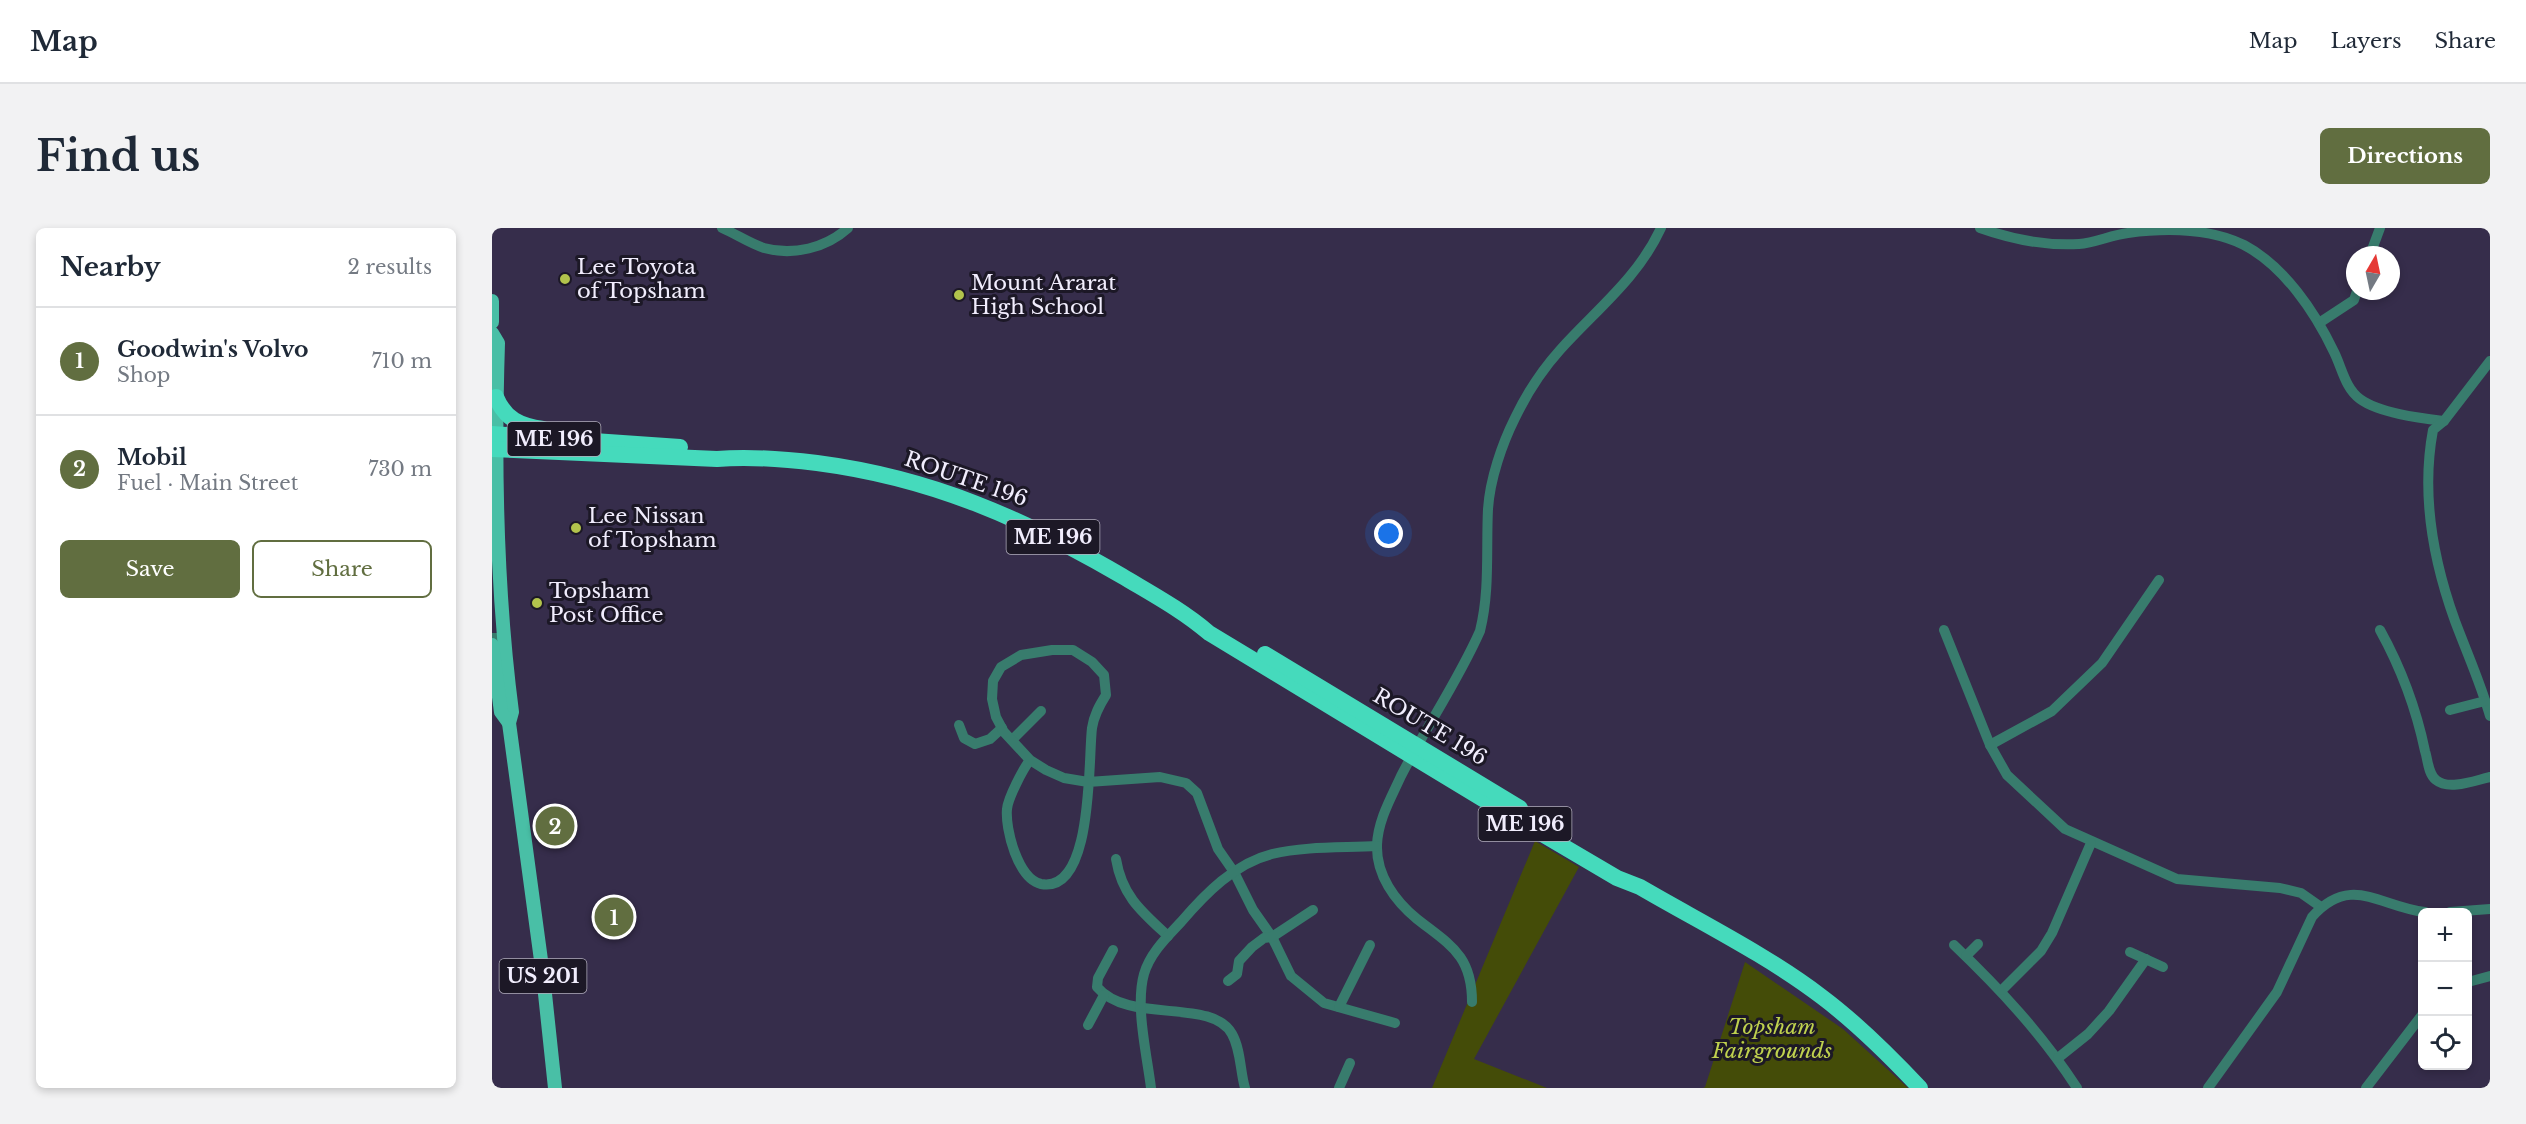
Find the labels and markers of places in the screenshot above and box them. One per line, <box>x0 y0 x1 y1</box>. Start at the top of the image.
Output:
place label: Lee Toyota of Topsham <box>577 254 706 304</box>
place label: Mount Ararat High School <box>971 270 1116 320</box>
marker: Lee Toyota of Topsham <box>558 272 572 286</box>
marker: Mount Ararat High School <box>952 288 966 302</box>
place label: Lee Nissan of Topsham <box>588 503 717 553</box>
marker: Lee Nissan of Topsham <box>569 521 583 535</box>
place label: Topsham Post Office <box>549 578 664 628</box>
marker: Topsham Post Office <box>530 596 544 610</box>
pin: 2 <box>536 804 574 848</box>
pin: 1 <box>594 894 634 940</box>

